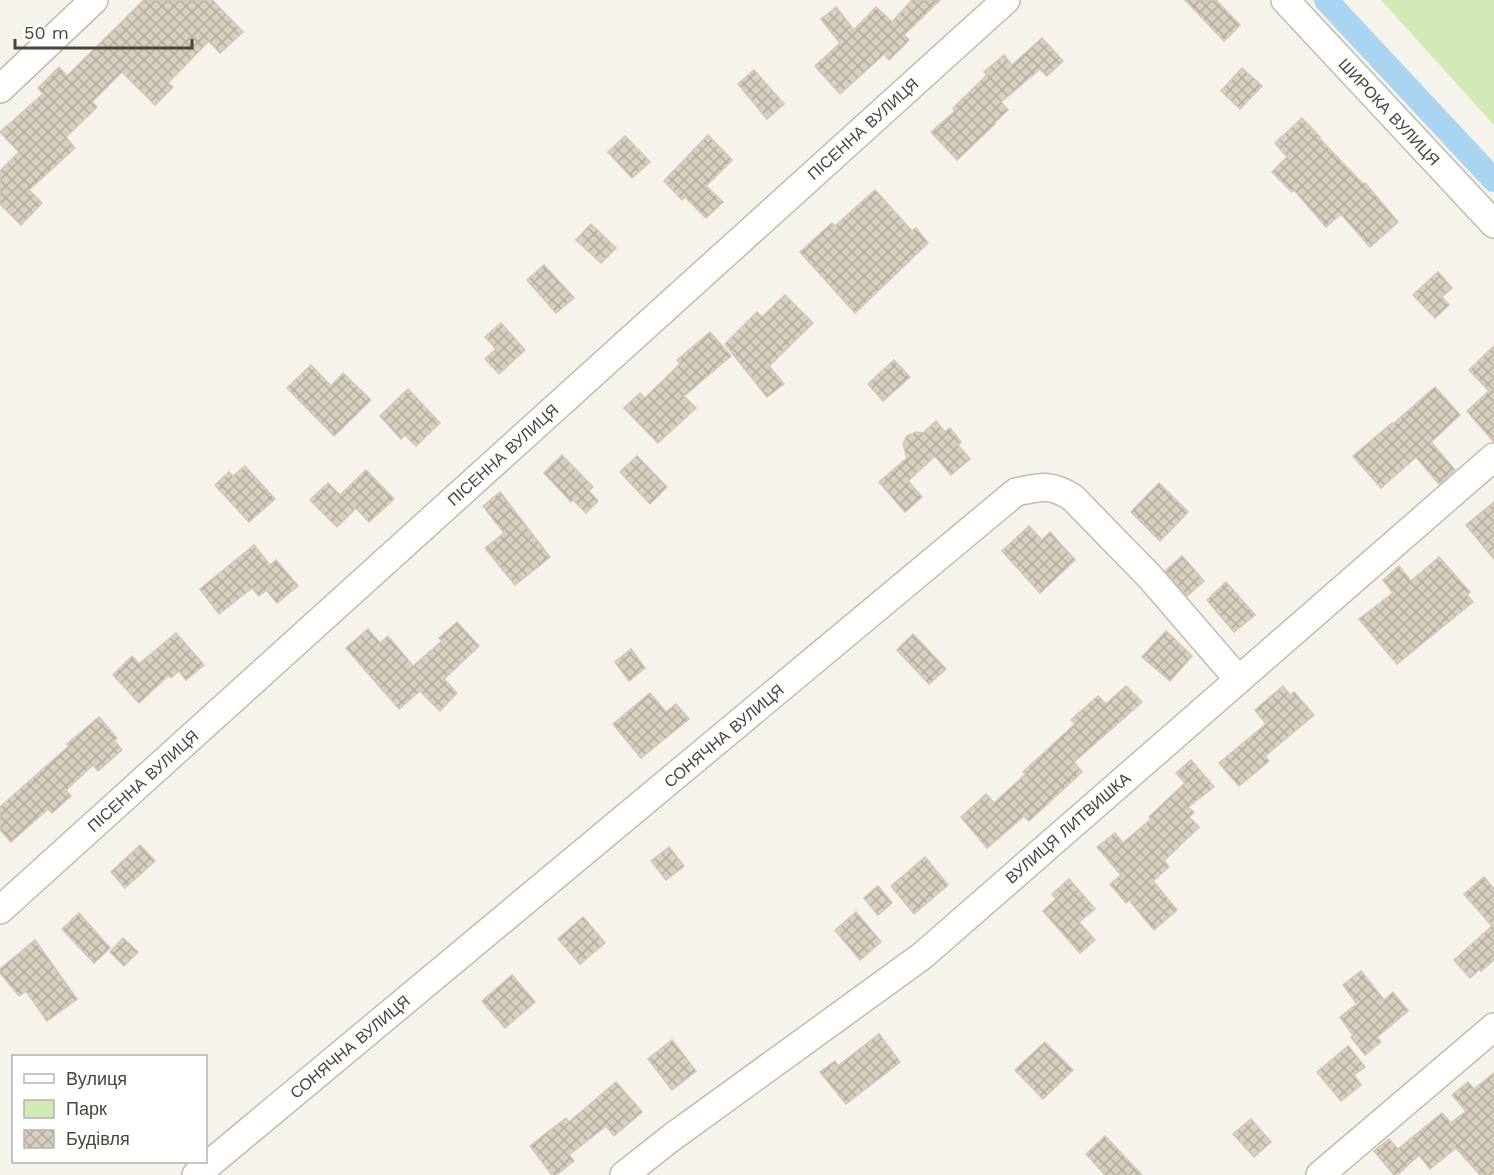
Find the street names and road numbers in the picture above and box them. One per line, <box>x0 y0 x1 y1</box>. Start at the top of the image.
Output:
street label: ШИРОКА ВУЛИЦЯ <box>1334 54 1444 170</box>
street label: ПІСЕННА ВУЛИЦЯ <box>804 74 922 184</box>
street label: ПІСЕННА ВУЛИЦЯ <box>444 400 562 510</box>
street label: СОНЯЧНА ВУЛИЦЯ <box>660 680 788 792</box>
street label: ПІСЕННА ВУЛИЦЯ <box>84 726 202 836</box>
street label: ВУЛИЦЯ ЛИТВИШКА <box>1002 768 1135 887</box>
street label: СОНЯЧНА ВУЛИЦЯ <box>286 991 414 1103</box>

